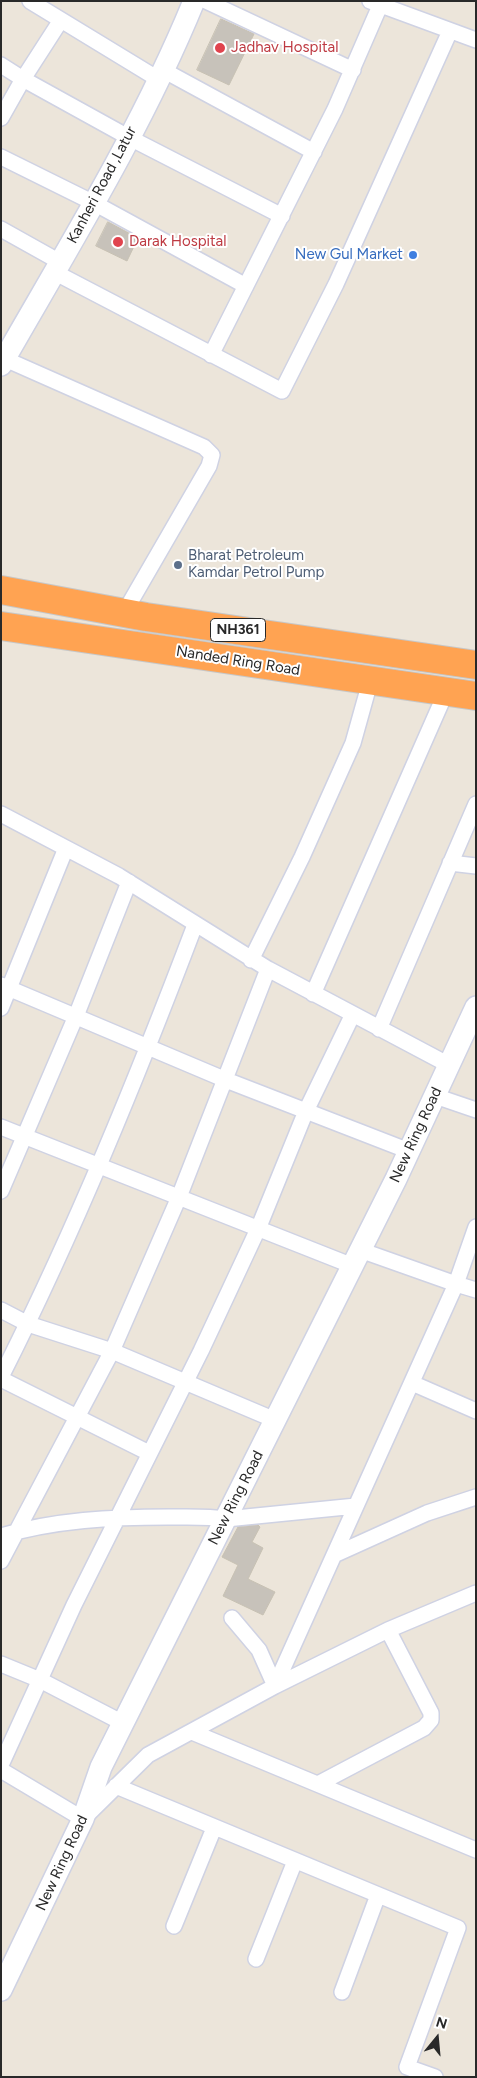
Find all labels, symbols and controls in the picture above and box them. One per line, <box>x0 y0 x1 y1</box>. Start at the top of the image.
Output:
place label: Jadhav Hospital <box>231 39 338 57</box>
marker: Jadhav Hospital <box>213 41 227 55</box>
street label: Kanheri Road ,Latur <box>64 123 140 247</box>
place label: Darak Hospital <box>129 233 227 251</box>
marker: Darak Hospital <box>111 235 125 249</box>
place label: New Gul Market <box>295 246 403 264</box>
marker: New Gul Market <box>407 249 419 261</box>
place label: Bharat Petroleum Kamdar Petrol Pump <box>188 547 324 582</box>
marker: Bharat Petroleum Kamdar Petrol Pump <box>172 559 184 571</box>
road number: NH361 <box>210 618 266 642</box>
street label: Nanded Ring Road <box>175 642 301 680</box>
street label: New Ring Road <box>386 1084 446 1186</box>
street label: New Ring Road <box>205 1448 267 1548</box>
street label: New Ring Road <box>32 1812 92 1914</box>
north arrow <box>412 2013 462 2063</box>
text: N <box>434 2013 449 2033</box>

